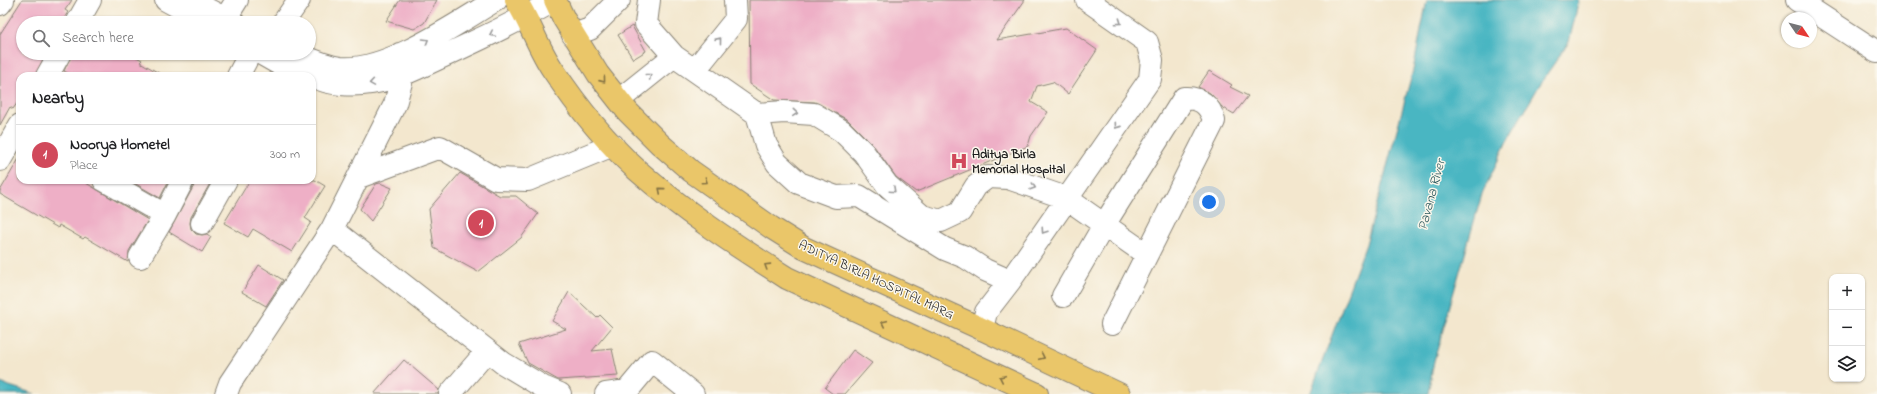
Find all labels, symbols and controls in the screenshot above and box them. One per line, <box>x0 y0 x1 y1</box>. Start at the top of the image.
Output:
north arrow <box>1781 12 1817 48</box>
search box <box>16 16 316 60</box>
one-way arrow <box>1115 17 1122 25</box>
icon: search <box>30 27 52 49</box>
text: Search here <box>62 27 134 49</box>
one-way arrow <box>488 29 496 37</box>
one-way arrow <box>714 37 721 44</box>
one-way arrow <box>422 39 429 46</box>
one-way arrow <box>645 74 652 81</box>
one-way arrow <box>598 76 605 83</box>
one-way arrow <box>369 78 375 87</box>
text: Nearby <box>32 86 84 111</box>
one-way arrow <box>792 108 798 117</box>
one-way arrow <box>1114 122 1122 129</box>
text: Noorya Hometel <box>70 134 170 156</box>
text: 1 <box>43 145 47 164</box>
text: 300 m <box>270 145 300 164</box>
place label: Aditya Birla Memorial Hospital <box>972 145 1065 179</box>
hospital icon: Aditya Birla Memorial Hospital <box>949 151 969 171</box>
text: Place <box>70 156 98 175</box>
water label: Pavana River <box>1412 156 1452 233</box>
one-way arrow <box>701 176 708 183</box>
one-way arrow <box>1030 182 1037 190</box>
one-way arrow <box>888 186 896 193</box>
one-way arrow <box>659 188 666 195</box>
your location <box>1199 192 1219 212</box>
pin: 1 <box>468 208 494 238</box>
one-way arrow <box>1042 226 1049 233</box>
street label: ADITYA BIRLA HOSPITAL MARG <box>795 236 957 324</box>
one-way arrow <box>764 263 771 270</box>
map controls <box>1829 274 1865 382</box>
button: + <box>1829 274 1865 310</box>
button: − <box>1829 310 1865 346</box>
one-way arrow <box>880 320 888 328</box>
button: layers <box>1829 346 1865 382</box>
one-way arrow <box>1038 352 1046 360</box>
one-way arrow <box>998 375 1006 383</box>

